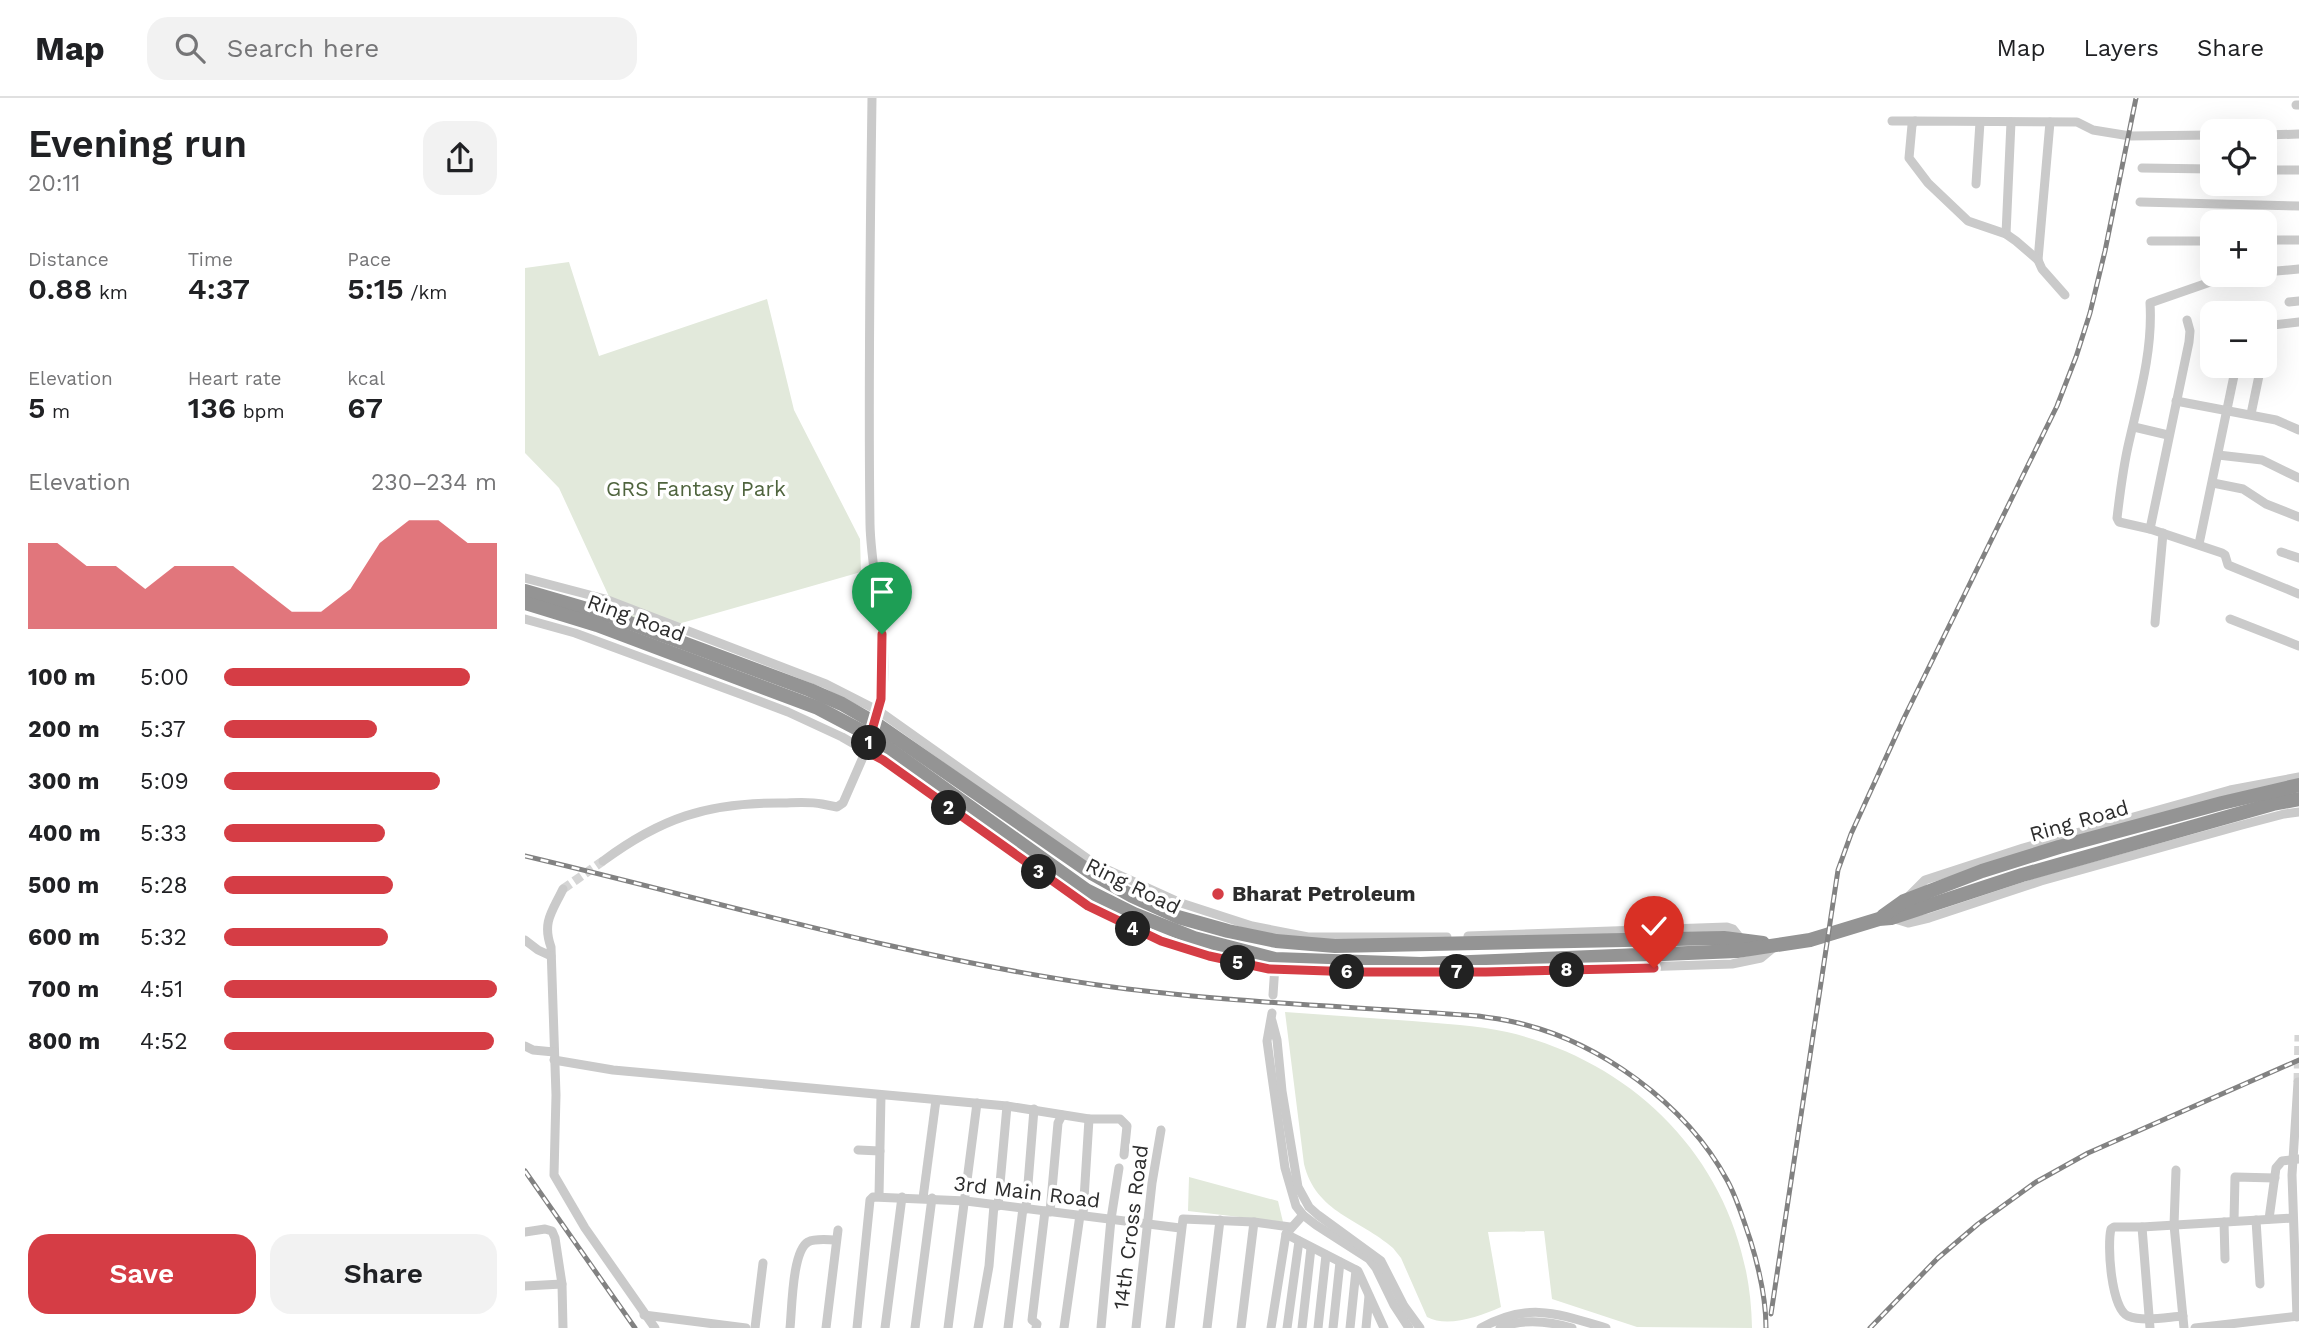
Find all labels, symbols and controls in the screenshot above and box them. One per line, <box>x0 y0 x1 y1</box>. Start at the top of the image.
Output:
search box <box>147 17 637 80</box>
text: Map <box>35 29 105 68</box>
icon: search <box>171 29 209 67</box>
text: Search here <box>227 33 379 63</box>
text: Map <box>1997 34 2045 62</box>
text: Layers <box>2083 34 2159 62</box>
text: Share <box>2197 34 2264 62</box>
map controls <box>2200 119 2277 378</box>
button: locate <box>2200 119 2277 196</box>
button: share <box>423 121 497 195</box>
text: Evening run <box>28 122 247 166</box>
text: 20:11 <box>28 170 80 197</box>
button: + <box>2200 210 2277 287</box>
text: Distance <box>28 248 109 271</box>
text: Time <box>188 248 233 271</box>
text: Pace <box>347 248 391 271</box>
text: 0.88 <box>28 271 92 306</box>
text: 4:37 <box>188 271 250 306</box>
text: 5:15 <box>347 271 404 306</box>
text: km <box>92 281 128 304</box>
text: /km <box>404 281 447 304</box>
button: − <box>2200 301 2277 378</box>
text: Elevation <box>28 367 113 390</box>
text: Heart rate <box>188 367 282 390</box>
text: kcal <box>347 367 385 390</box>
text: 5 <box>28 390 45 425</box>
text: 136 <box>188 390 236 425</box>
text: 67 <box>347 390 383 425</box>
text: m <box>45 400 70 423</box>
text: bpm <box>236 400 285 423</box>
text: Elevation <box>28 469 131 496</box>
text: 230–234 m <box>371 469 497 496</box>
park label: GRS Fantasy Park <box>606 476 786 501</box>
pin <box>852 562 912 634</box>
icon: arrive <box>863 573 901 611</box>
street label: Ring Road <box>584 588 688 647</box>
text: 100 m <box>28 664 96 691</box>
text: 5:00 <box>140 664 189 691</box>
text: 200 m <box>28 716 100 743</box>
text: 5:37 <box>140 716 186 743</box>
pin: 1 <box>851 726 887 760</box>
text: 1 <box>864 731 873 754</box>
text: 300 m <box>28 768 99 795</box>
text: 5:09 <box>140 768 189 795</box>
pin: 2 <box>931 790 967 826</box>
street label: Ring Road <box>2026 794 2131 847</box>
text: 2 <box>943 796 954 819</box>
text: 400 m <box>28 820 101 847</box>
text: 5:33 <box>140 820 187 847</box>
street label: Ring Road <box>1082 852 1185 919</box>
pin: 3 <box>1021 854 1057 890</box>
text: 3 <box>1033 860 1044 883</box>
text: 500 m <box>28 872 99 899</box>
text: 5:28 <box>140 872 188 899</box>
place label: Bharat Petroleum <box>1232 881 1416 906</box>
marker: Bharat Petroleum <box>1210 886 1226 902</box>
pin <box>1624 896 1684 968</box>
icon: check <box>1635 907 1673 945</box>
pin: 4 <box>1115 912 1151 946</box>
text: 4 <box>1126 917 1139 940</box>
text: 600 m <box>28 924 100 951</box>
text: 5:32 <box>140 924 187 951</box>
pin: 5 <box>1221 946 1255 980</box>
text: 5 <box>1232 951 1243 974</box>
pin: 8 <box>1549 952 1585 988</box>
pin: 6 <box>1329 954 1365 990</box>
pin: 7 <box>1439 954 1475 990</box>
text: 8 <box>1561 958 1572 981</box>
text: 6 <box>1341 960 1352 983</box>
text: 7 <box>1451 960 1462 983</box>
text: 700 m <box>28 976 99 1003</box>
text: 4:51 <box>140 976 183 1003</box>
text: 800 m <box>28 1028 100 1055</box>
text: 4:52 <box>140 1028 188 1055</box>
street label: 14th Cross Road <box>1108 1143 1153 1311</box>
street label: 3rd Main Road <box>952 1170 1102 1213</box>
button: Save <box>28 1234 256 1314</box>
button: Share <box>270 1234 497 1314</box>

